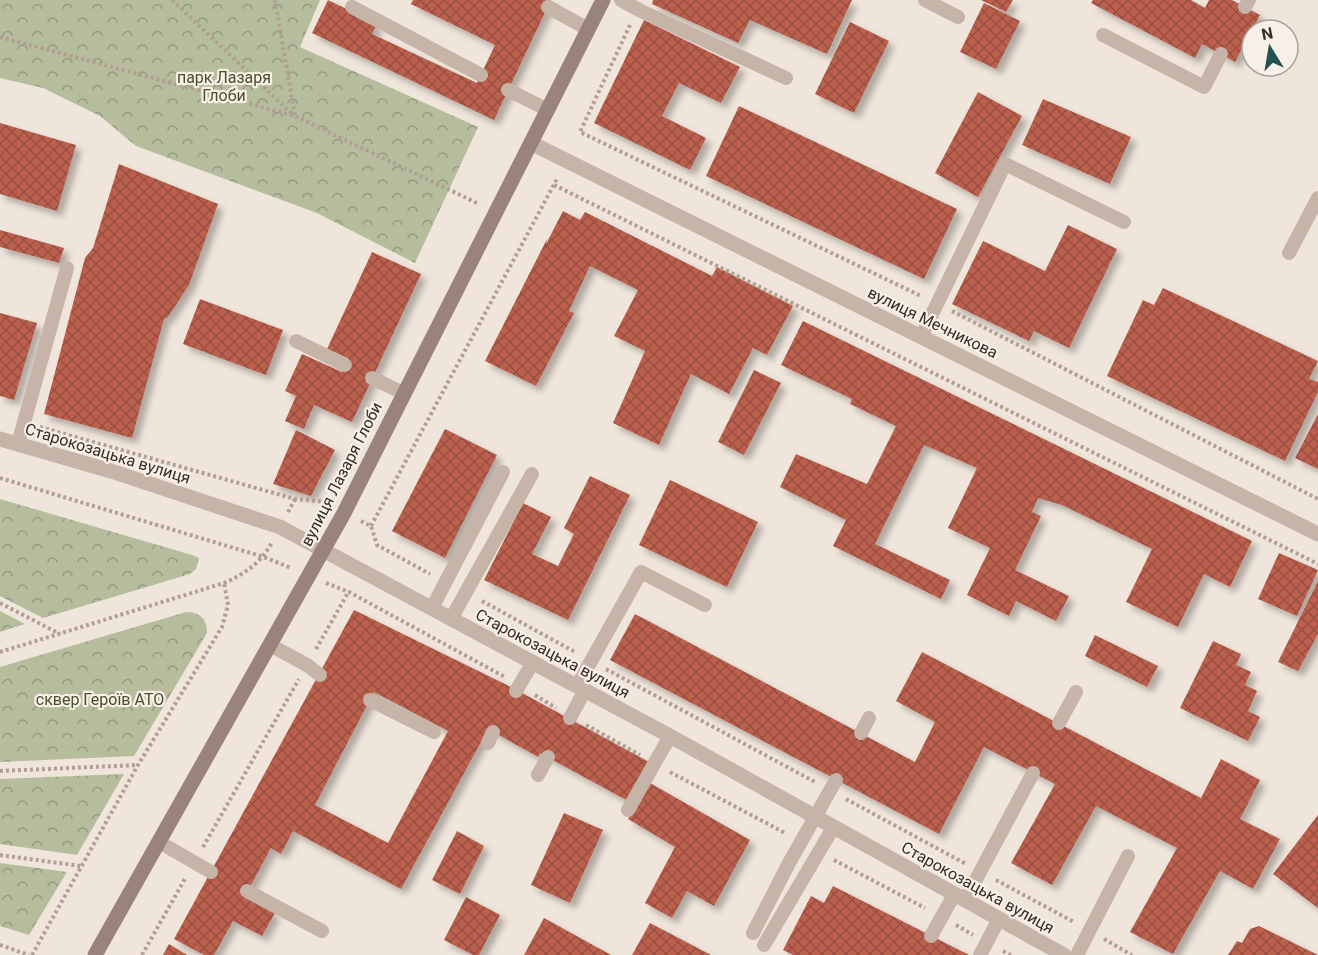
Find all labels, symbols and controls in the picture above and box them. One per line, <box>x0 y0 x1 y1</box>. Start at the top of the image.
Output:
north arrow <box>1240 18 1300 78</box>
text: N <box>1260 23 1275 44</box>
park label: парк Лазаря Глоби <box>177 68 271 105</box>
street label: вулиця Мечникова <box>865 283 1001 362</box>
street label: вулиця Лазаря Глоби <box>297 399 386 549</box>
street label: Старокозацька вулиця <box>23 419 193 488</box>
street label: Старокозацька вулиця <box>472 605 633 702</box>
park label: сквер Героїв АТО <box>36 690 164 709</box>
street label: Старокозацька вулиця <box>898 837 1058 937</box>

